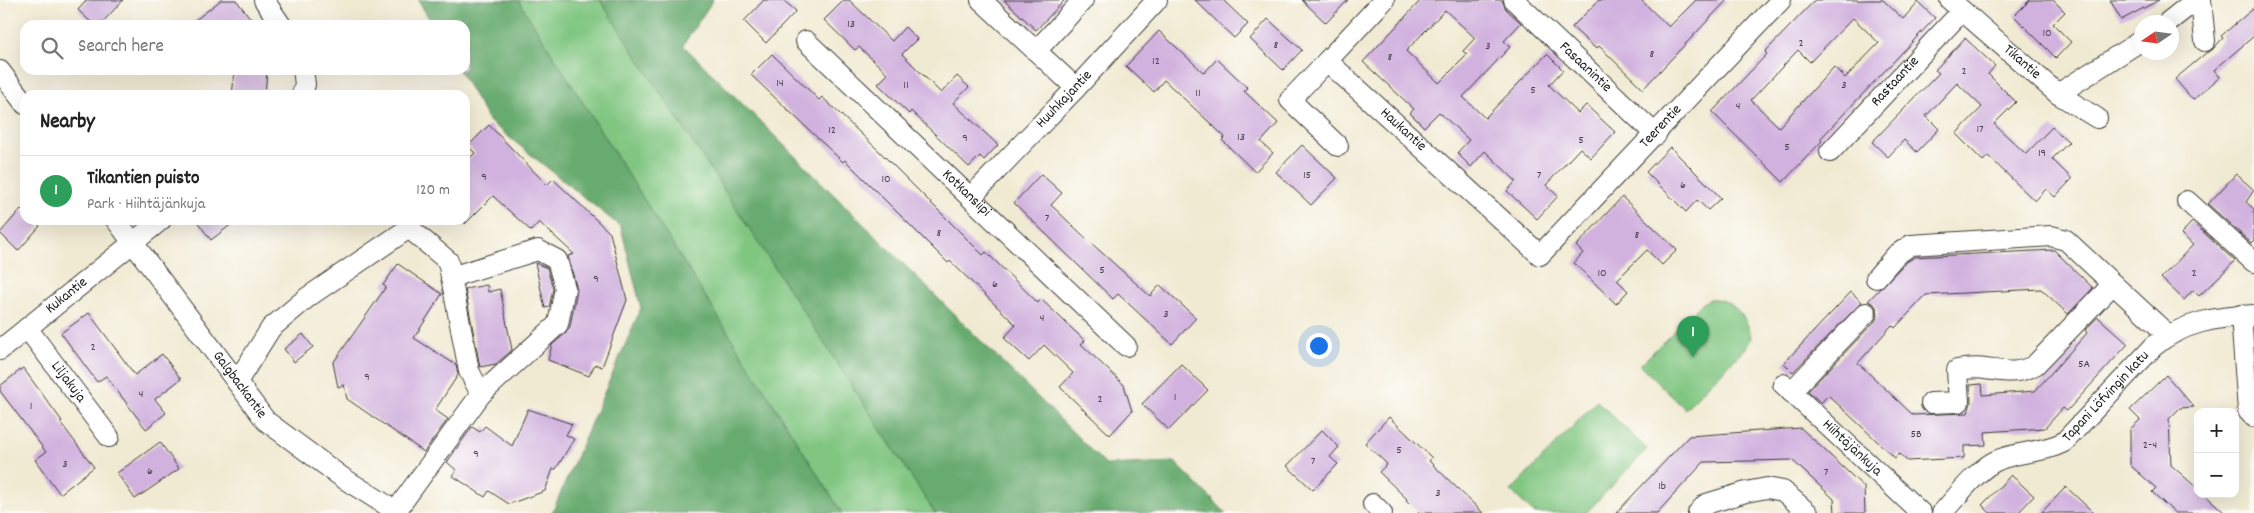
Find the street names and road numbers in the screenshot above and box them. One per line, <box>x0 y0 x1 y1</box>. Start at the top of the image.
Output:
street label: Fasaanintie <box>1554 37 1617 98</box>
street label: Tikantie <box>1998 40 2046 85</box>
street label: Rastaantie <box>1866 51 1925 112</box>
street label: Huuhkajantie <box>1031 65 1098 134</box>
street label: Teerentie <box>1635 100 1688 154</box>
street label: Haukantie <box>1375 103 1431 157</box>
street label: Kotkansiipi <box>936 165 996 223</box>
street label: Kukantie <box>41 272 93 320</box>
street label: Tapani Löfvingin katu <box>2057 346 2155 448</box>
street label: Galgbackantie <box>207 347 272 424</box>
street label: Liljakuja <box>45 357 91 409</box>
street label: Hiihtäjänkuja <box>1817 415 1887 483</box>

